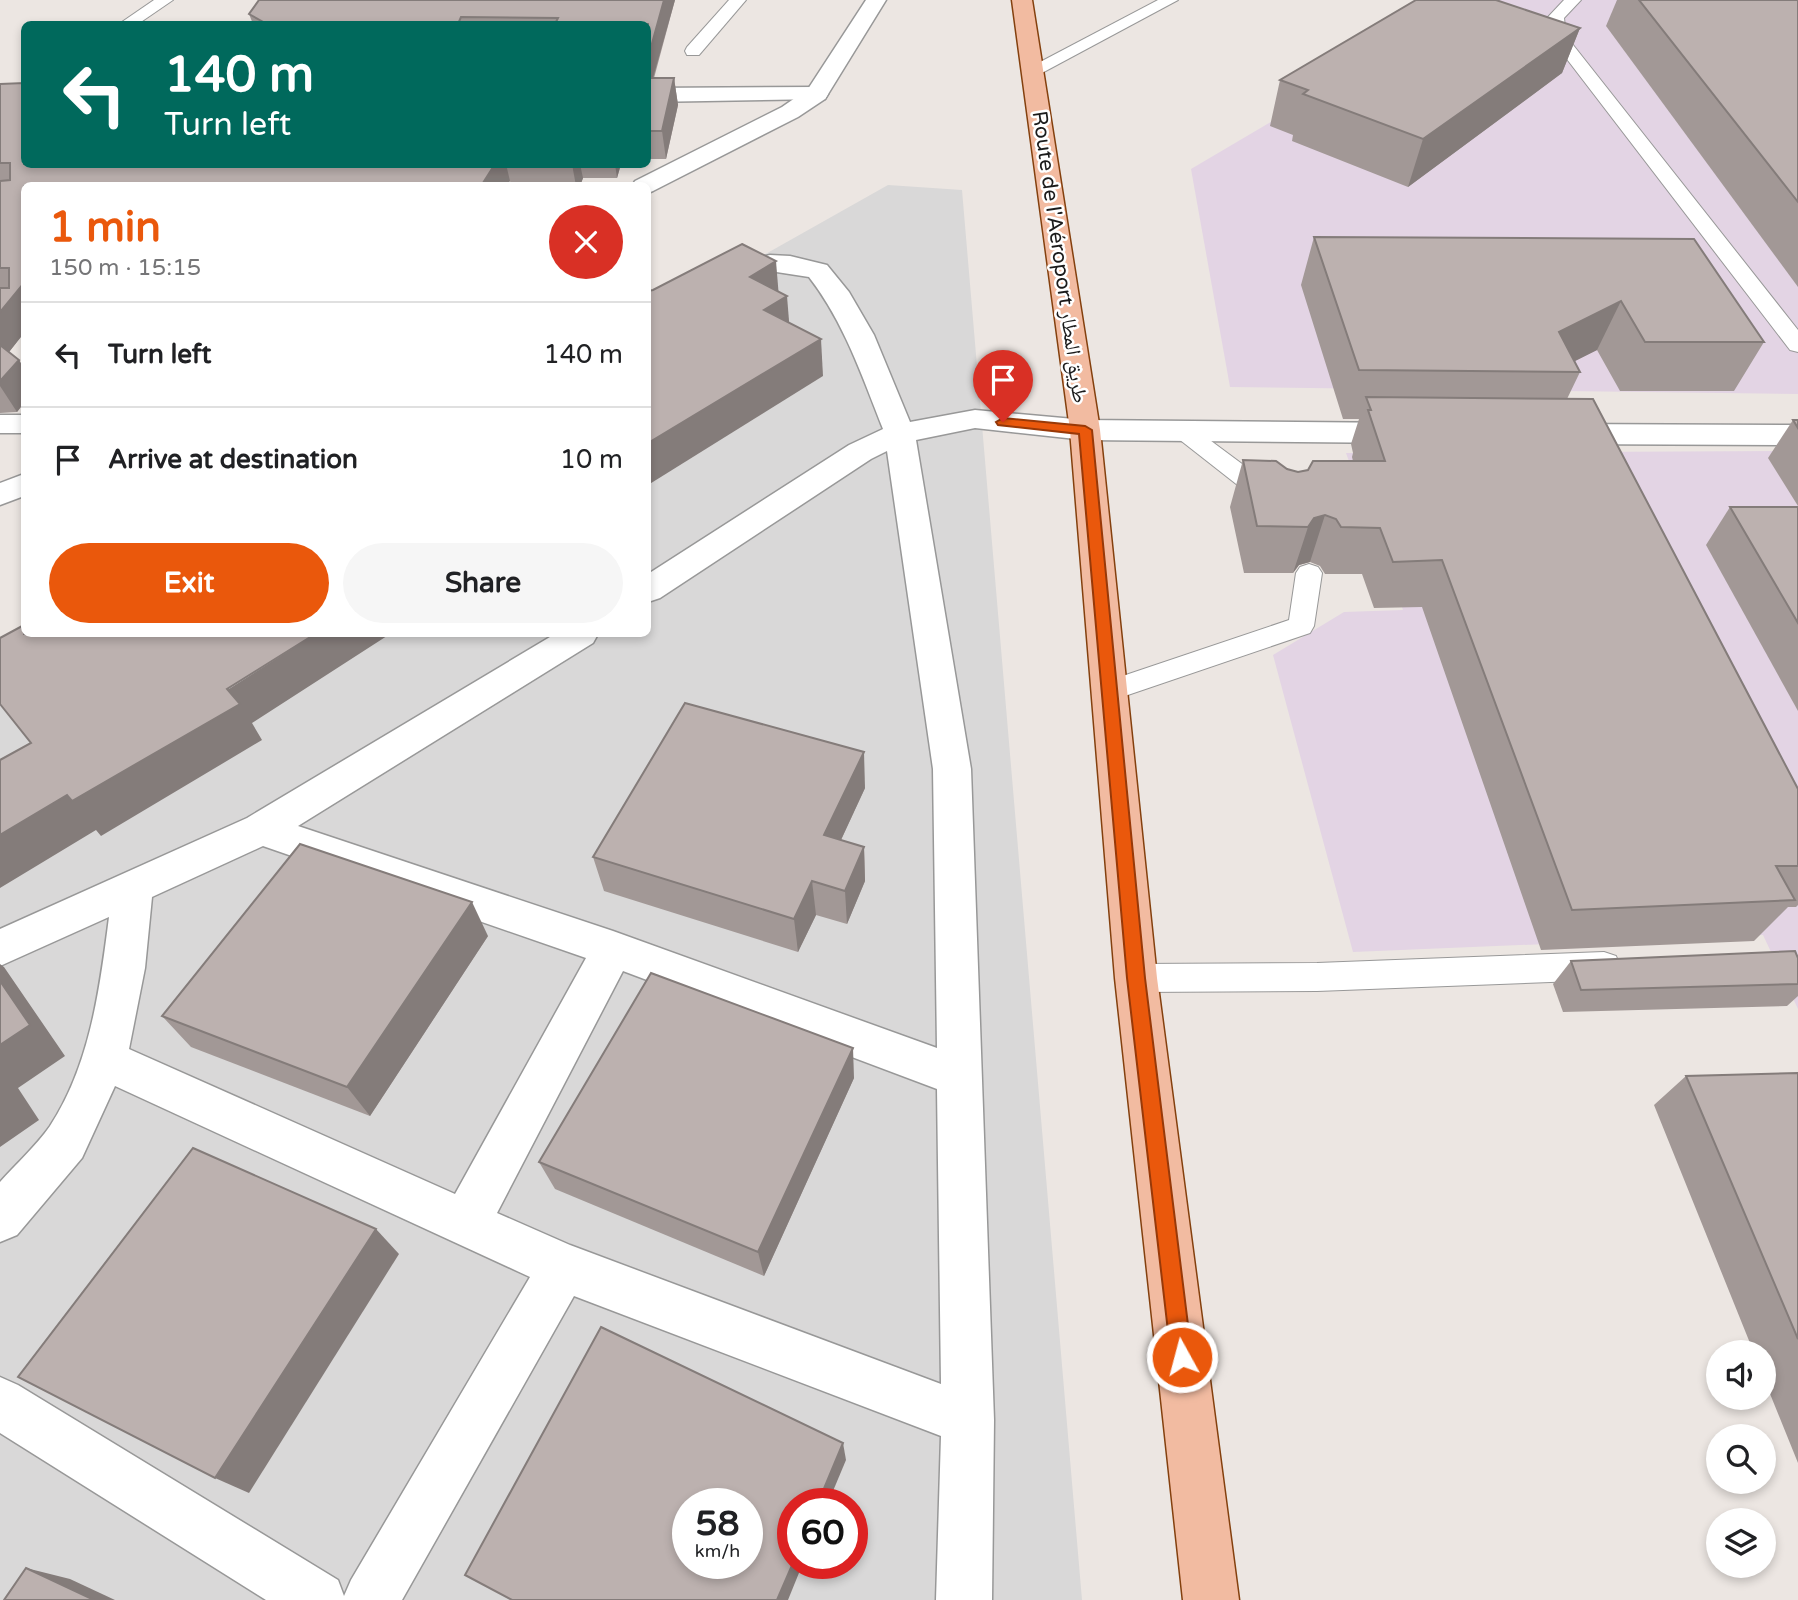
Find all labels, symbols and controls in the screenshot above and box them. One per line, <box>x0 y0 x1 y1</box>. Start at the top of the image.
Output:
text: 140 m <box>164 46 314 105</box>
icon: left <box>49 49 140 140</box>
text: Turn left <box>164 106 291 144</box>
street label: Route de l'Aéroport طريق المطار <box>1027 109 1092 405</box>
text: 1 min <box>49 202 161 253</box>
button: close <box>549 205 623 279</box>
text: 150 m · 15:15 <box>49 254 201 282</box>
icon: left <box>49 336 87 374</box>
text: Turn left <box>108 339 211 370</box>
text: 140 m <box>543 339 623 370</box>
pin <box>973 350 1033 422</box>
icon: arrive <box>984 361 1022 399</box>
icon: arrive <box>49 441 87 479</box>
text: Arrive at destination <box>108 444 358 475</box>
text: 10 m <box>560 444 623 475</box>
button: Exit <box>49 543 329 623</box>
button: Share <box>343 543 623 623</box>
position arrow <box>1145 1320 1219 1394</box>
map controls <box>1706 1340 1776 1578</box>
button: sound <box>1706 1340 1776 1410</box>
button: search <box>1706 1424 1776 1494</box>
speed limit sign: 60 <box>777 1488 868 1579</box>
text: 58 <box>696 1503 739 1545</box>
button: layers <box>1706 1508 1776 1578</box>
text: km/h <box>695 1540 740 1562</box>

